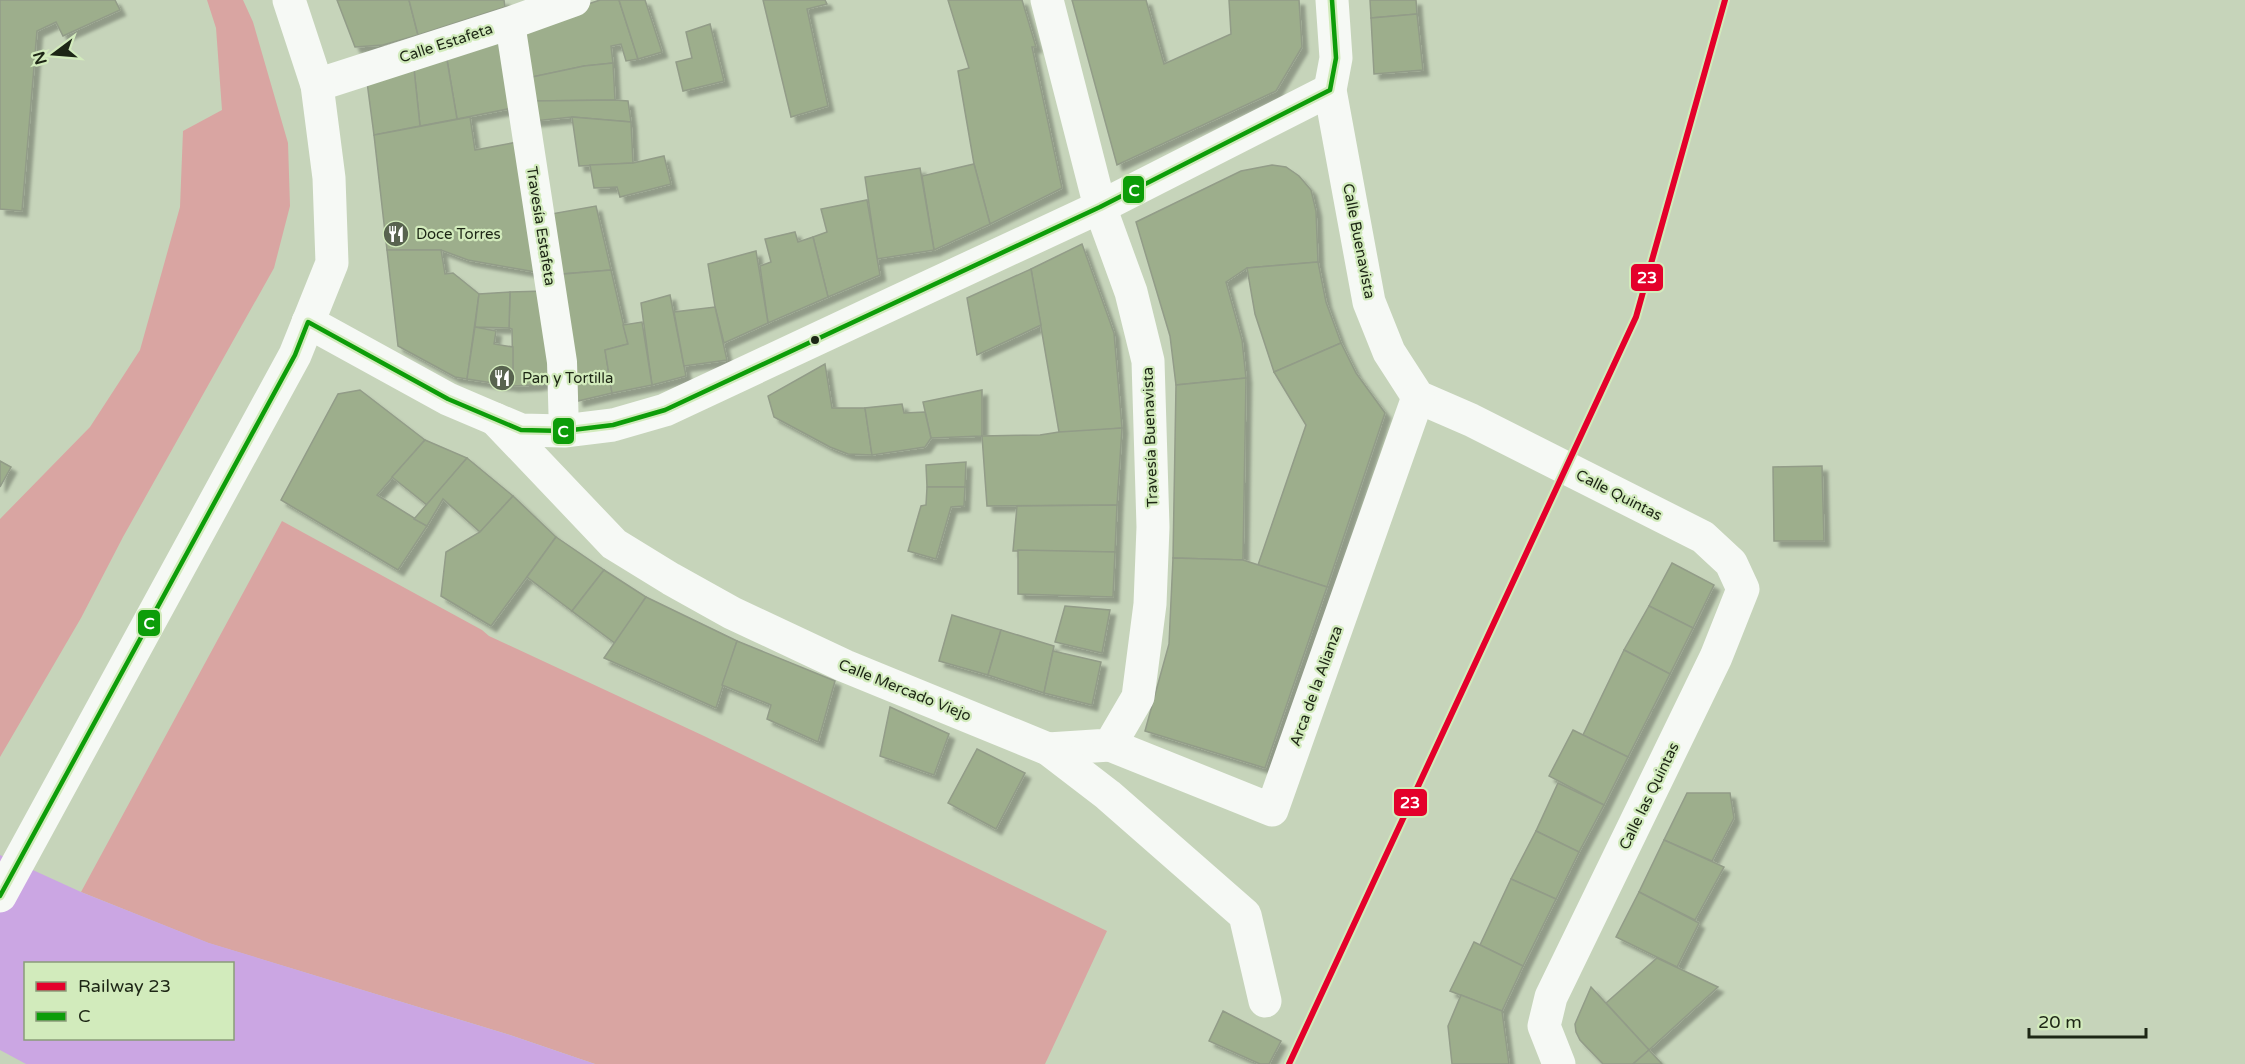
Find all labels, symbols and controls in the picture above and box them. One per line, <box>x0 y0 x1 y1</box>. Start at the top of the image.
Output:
street label: Calle Estafeta <box>397 19 495 67</box>
north arrow <box>24 24 84 84</box>
text: N <box>29 49 52 67</box>
street label: Travesía Estafeta <box>523 165 559 287</box>
line badge: C <box>1122 175 1145 204</box>
text: C <box>1128 181 1140 201</box>
street label: Calle Buenavista <box>1339 182 1379 300</box>
restaurant icon: Doce Torres <box>381 219 411 249</box>
place label: Doce Torres <box>416 225 501 243</box>
line badge: 23 <box>1630 263 1664 292</box>
text: 23 <box>1637 268 1657 288</box>
unlabelled marker <box>809 334 821 346</box>
restaurant icon: Pan y Tortilla <box>487 363 517 393</box>
street label: Travesía Buenavista <box>1139 367 1161 507</box>
place label: Pan y Tortilla <box>522 369 614 387</box>
line badge: C <box>552 417 575 445</box>
text: C <box>557 422 569 442</box>
street label: Calle Quintas <box>1573 466 1665 524</box>
line badge: C <box>137 609 161 637</box>
text: C <box>143 614 155 634</box>
street label: Arca de la Alianza <box>1286 623 1346 749</box>
street label: Calle Mercado Viejo <box>836 655 974 725</box>
street label: Calle las Quintas <box>1615 739 1683 853</box>
line badge: 23 <box>1393 788 1428 817</box>
text: 23 <box>1400 793 1420 813</box>
legend <box>24 962 234 1040</box>
text: Railway 23 <box>78 975 171 997</box>
scale bar <box>2029 1001 2146 1039</box>
text: C <box>78 1005 91 1027</box>
text: 20 m <box>2038 1011 2082 1033</box>

